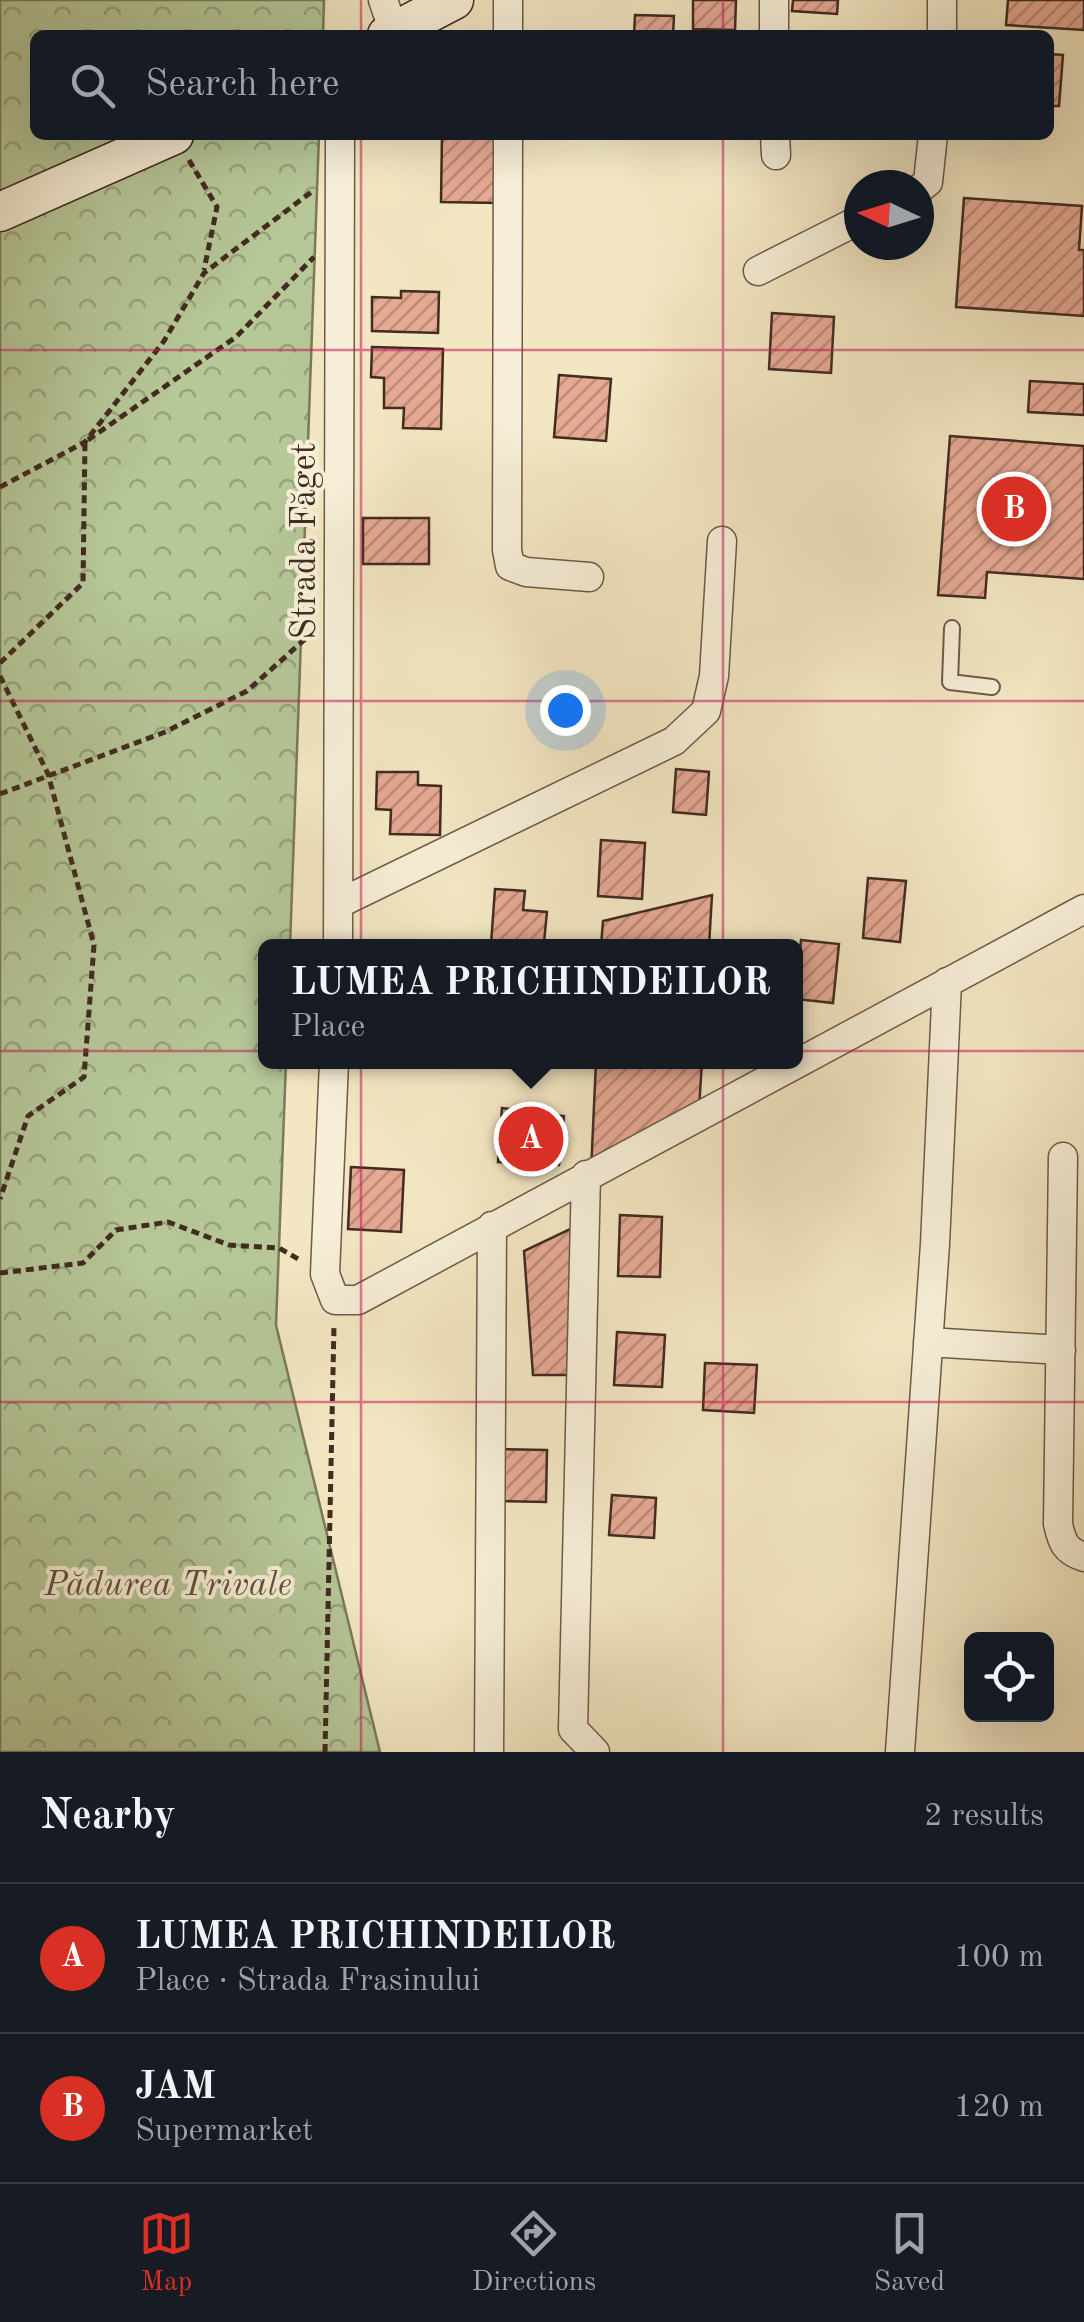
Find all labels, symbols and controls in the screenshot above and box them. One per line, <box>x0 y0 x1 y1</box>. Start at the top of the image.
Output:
search box <box>30 30 1054 140</box>
icon: search <box>65 58 120 113</box>
text: Search here <box>145 66 340 104</box>
north arrow <box>844 170 934 260</box>
street label: Strada Făget <box>288 442 323 640</box>
pin: B <box>982 472 1046 546</box>
your location <box>540 685 591 736</box>
popup <box>258 939 803 1069</box>
text: LUMEA PRICHINDEILOR <box>290 965 771 1003</box>
text: Place <box>290 1012 365 1044</box>
pin: A <box>498 1102 564 1176</box>
park label: Pădurea Trivale <box>43 1568 292 1603</box>
map controls <box>964 1632 1054 1722</box>
button: locate <box>964 1632 1054 1722</box>
text: Nearby <box>40 1796 176 1838</box>
text: 2 results <box>924 1801 1044 1833</box>
text: LUMEA PRICHINDEILOR <box>135 1919 615 1957</box>
text: A <box>60 1942 85 1974</box>
text: 100 m <box>954 1942 1044 1974</box>
text: Place · Strada Frasinului <box>135 1966 480 1998</box>
text: JAM <box>135 2069 216 2107</box>
text: B <box>61 2092 84 2124</box>
text: 120 m <box>954 2092 1044 2124</box>
text: Supermarket <box>135 2116 313 2148</box>
tab: Map <box>139 2206 194 2301</box>
tab: Directions <box>472 2206 596 2301</box>
tab: Saved <box>874 2206 945 2301</box>

